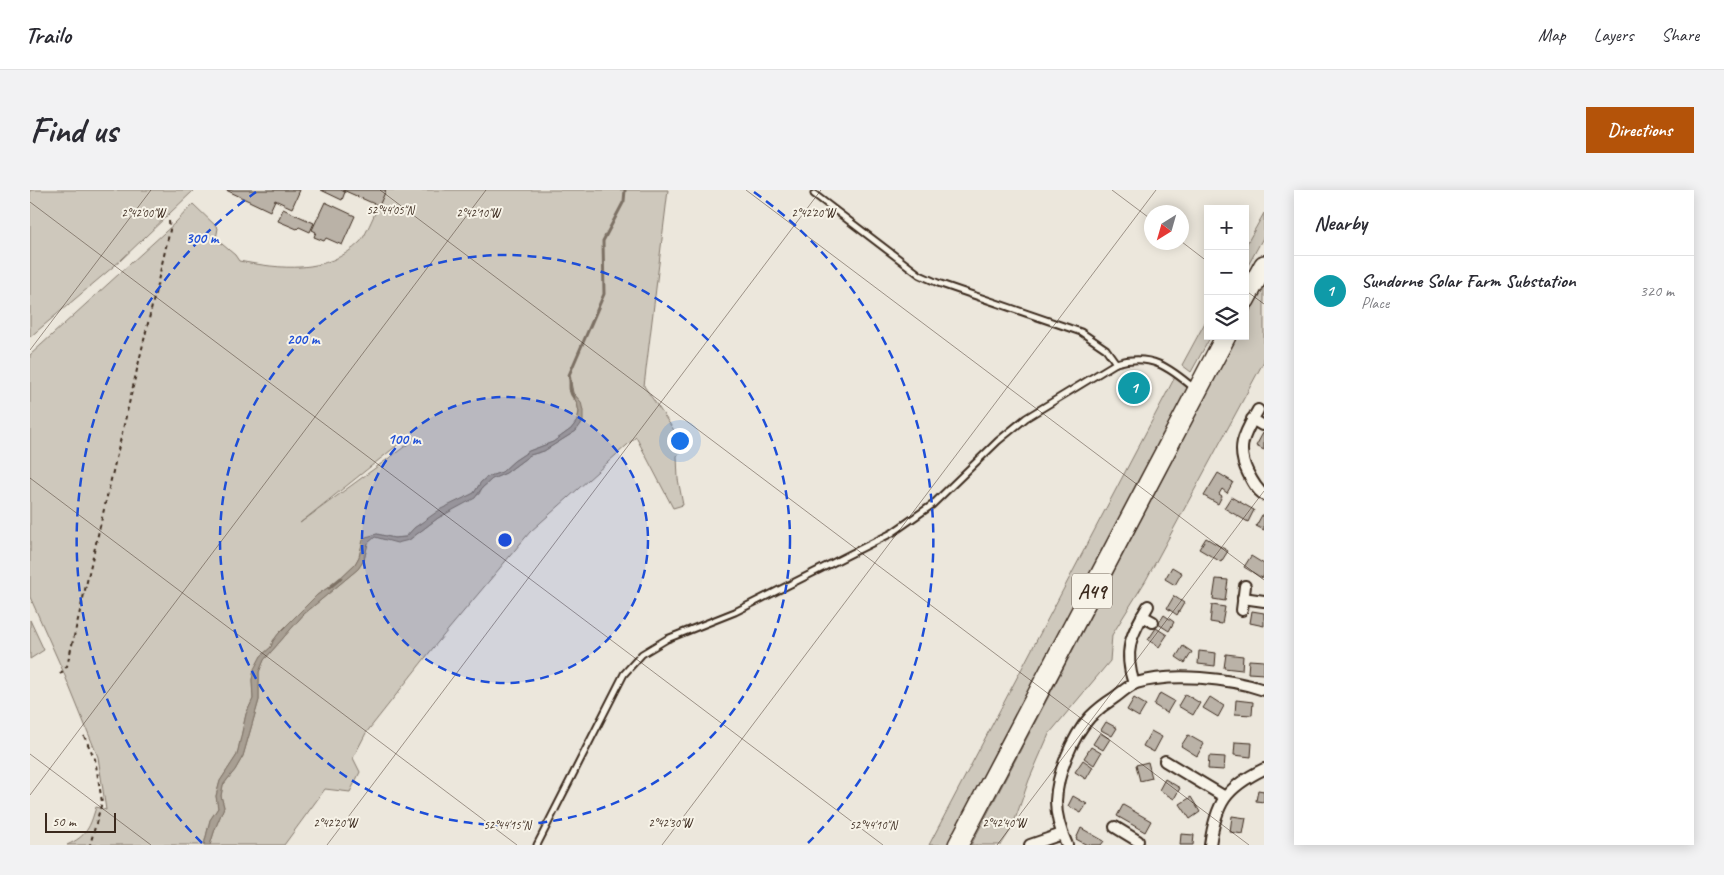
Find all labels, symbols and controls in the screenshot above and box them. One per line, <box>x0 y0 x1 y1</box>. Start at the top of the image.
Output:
text: Trailo <box>25 20 71 50</box>
text: Map <box>1538 24 1566 46</box>
text: Layers <box>1594 24 1633 46</box>
text: Share <box>1661 24 1699 46</box>
button: Directions <box>1586 107 1694 153</box>
text: Find us <box>30 108 117 153</box>
text: 52°44'05"N <box>366 202 415 218</box>
text: 2°42'00"W <box>121 205 167 221</box>
text: 2°42'10"W <box>456 205 502 221</box>
text: 2°42'20"W <box>791 205 837 221</box>
north arrow <box>1144 205 1189 250</box>
map controls <box>1204 205 1249 340</box>
button: + <box>1204 205 1249 250</box>
text: Nearby <box>1314 210 1367 236</box>
text: 300 m <box>186 229 220 248</box>
button: − <box>1204 250 1249 295</box>
text: Sundorne Solar Farm Substation <box>1361 269 1576 293</box>
text: 1 <box>1326 281 1334 301</box>
text: 320 m <box>1640 281 1674 301</box>
text: Place <box>1361 293 1389 313</box>
button: layers <box>1204 295 1249 340</box>
text: 200 m <box>287 330 321 349</box>
pin: 1 <box>1118 369 1150 407</box>
your location <box>667 428 693 454</box>
text: 100 m <box>388 430 422 449</box>
centre of rings <box>496 531 514 549</box>
road number: A49 <box>1072 574 1112 608</box>
scale bar <box>45 810 116 833</box>
text: 50 m <box>52 813 76 830</box>
text: 2°42'20"W <box>313 815 359 831</box>
text: 2°42'30"W <box>648 815 694 831</box>
text: 2°42'40"W <box>982 815 1028 831</box>
text: 52°44'15"N <box>483 817 532 833</box>
text: 52°44'10"N <box>849 817 898 833</box>

